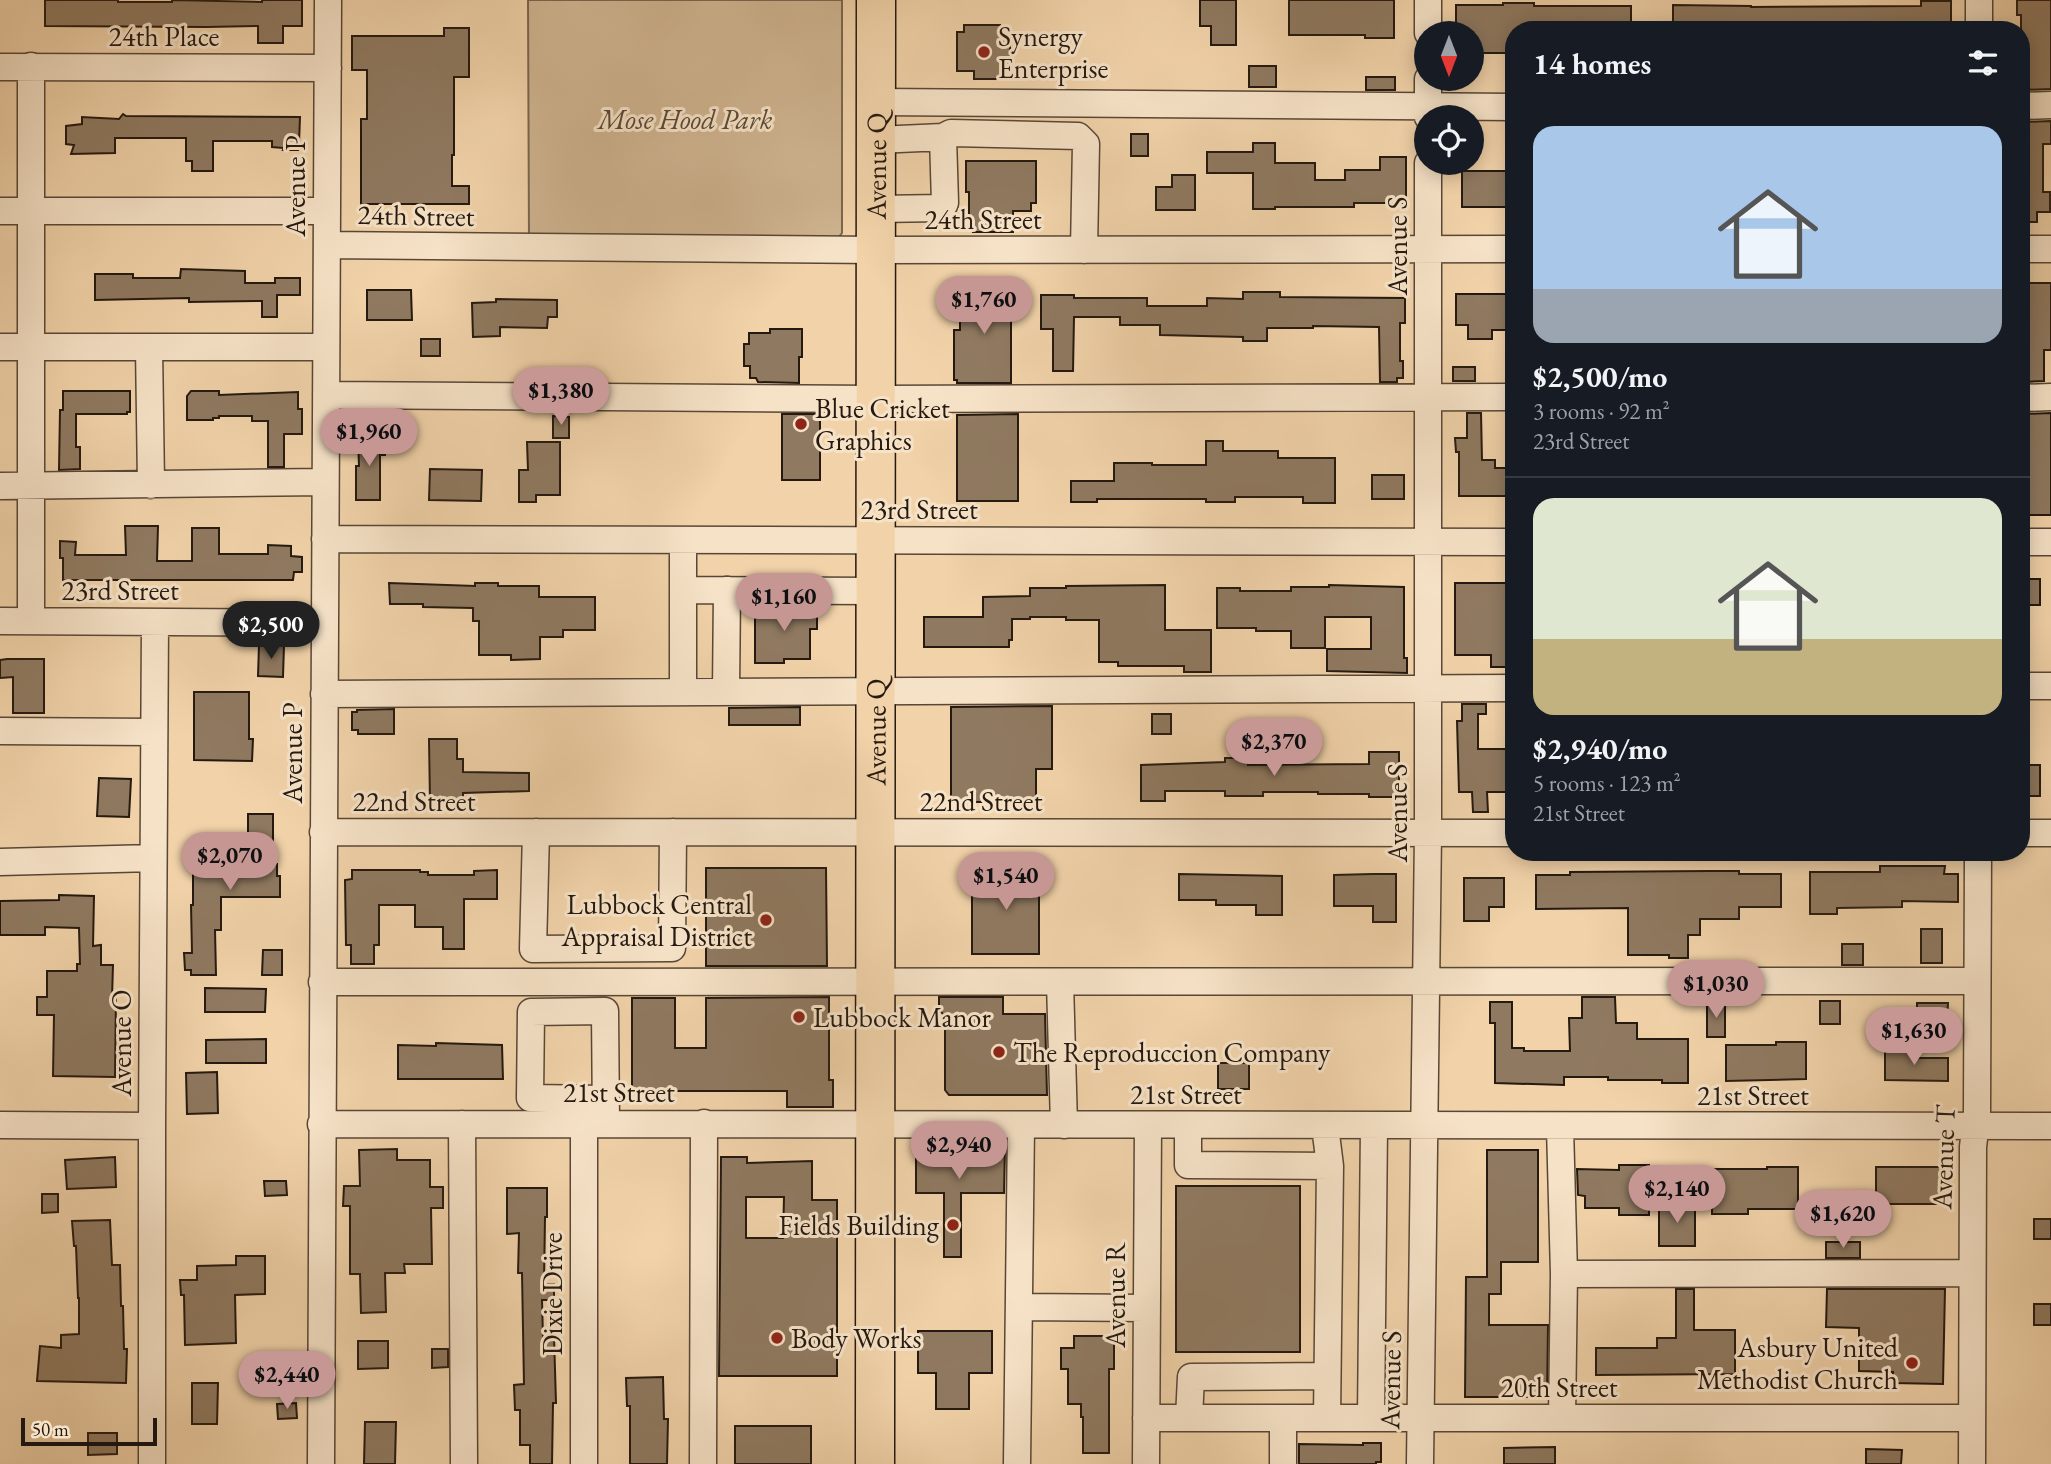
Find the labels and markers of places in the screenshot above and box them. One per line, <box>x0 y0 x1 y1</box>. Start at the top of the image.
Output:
place label: Synergy Enterprise <box>998 18 1108 86</box>
marker: Synergy Enterprise <box>976 44 992 60</box>
pin: $1,760 <box>927 276 1041 336</box>
pin: $1,380 <box>504 368 618 427</box>
place label: Blue Cricket Graphics <box>815 390 950 458</box>
pin: $1,960 <box>312 408 426 468</box>
marker: Blue Cricket Graphics <box>793 416 809 432</box>
pin: $1,160 <box>727 574 841 633</box>
pin: $2,500 <box>214 602 328 661</box>
pin: $2,370 <box>1217 718 1331 778</box>
pin: $2,070 <box>173 832 287 892</box>
pin: $1,540 <box>949 852 1063 912</box>
place label: Lubbock Central Appraisal District <box>560 886 752 954</box>
marker: Lubbock Central Appraisal District <box>758 912 774 928</box>
pin: $1,030 <box>1659 960 1773 1020</box>
place label: Lubbock Manor <box>813 999 991 1035</box>
pin: $1,630 <box>1857 1007 1971 1067</box>
marker: Lubbock Manor <box>791 1009 807 1025</box>
place label: The Reproduccion Company <box>1013 1034 1331 1070</box>
marker: The Reproduccion Company <box>991 1044 1007 1060</box>
pin: $2,940 <box>902 1122 1016 1181</box>
pin: $2,140 <box>1620 1166 1734 1225</box>
pin: $1,620 <box>1786 1190 1900 1250</box>
place label: Fields Building <box>779 1207 940 1243</box>
marker: Fields Building <box>945 1217 961 1233</box>
place label: Body Works <box>791 1320 922 1356</box>
place label: Asbury United Methodist Church <box>1697 1329 1899 1397</box>
marker: Body Works <box>769 1330 785 1346</box>
pin: $2,440 <box>230 1352 344 1411</box>
marker: Asbury United Methodist Church <box>1904 1355 1920 1371</box>

